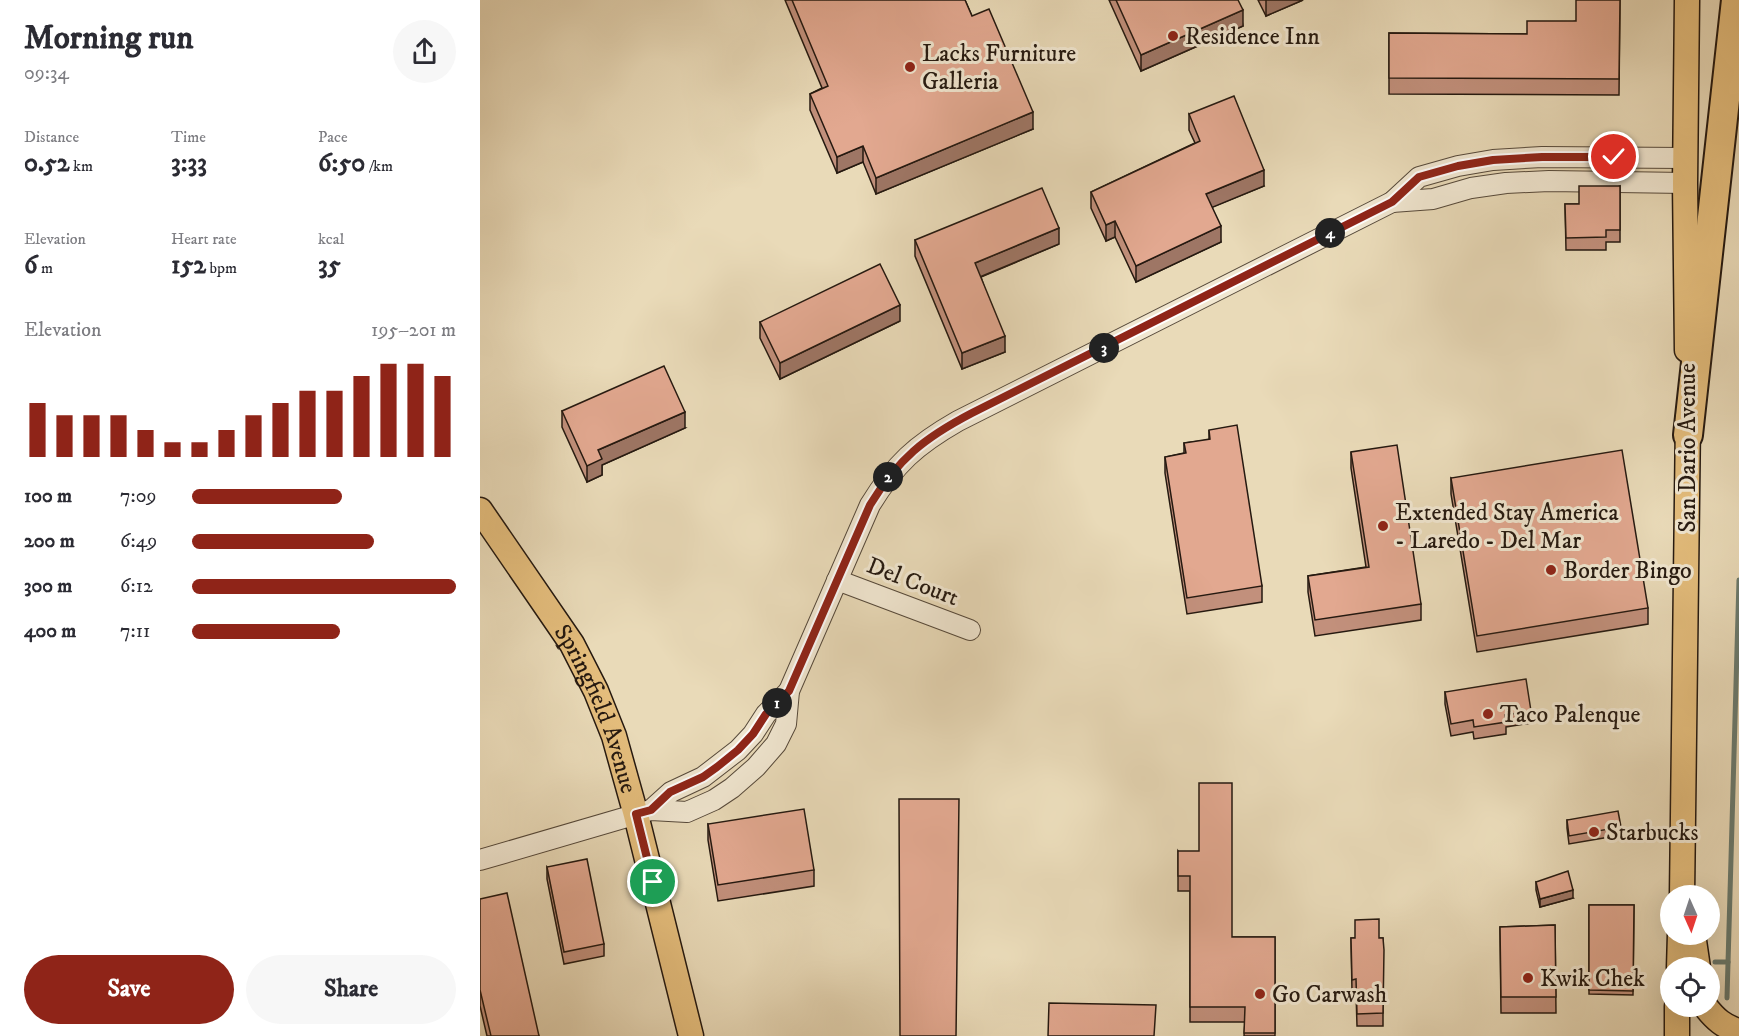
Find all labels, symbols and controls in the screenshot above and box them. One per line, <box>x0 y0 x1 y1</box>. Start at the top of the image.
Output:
text: Morning run <box>24 18 193 59</box>
button: share <box>393 20 456 83</box>
place label: Residence Inn <box>1185 22 1320 52</box>
marker: Residence Inn <box>1166 29 1180 43</box>
place label: Lacks Furniture Galleria <box>922 39 1076 97</box>
marker: Lacks Furniture Galleria <box>903 60 917 74</box>
text: 09:34 <box>24 61 69 86</box>
text: Distance <box>24 127 79 147</box>
text: Time <box>171 127 206 147</box>
text: Pace <box>318 127 348 147</box>
pin <box>1588 131 1639 182</box>
icon: check <box>1597 140 1630 173</box>
text: 0.52 <box>24 147 70 180</box>
text: 3:33 <box>171 147 207 180</box>
text: 6:50 <box>318 147 365 180</box>
text: km <box>70 156 93 176</box>
text: /km <box>365 156 393 176</box>
pin: 4 <box>1315 218 1345 248</box>
text: 4 <box>1325 223 1335 243</box>
text: Elevation <box>24 229 86 249</box>
text: Heart rate <box>171 229 237 249</box>
text: kcal <box>318 229 344 249</box>
text: 6 <box>24 249 38 282</box>
text: 152 <box>171 249 206 282</box>
text: 35 <box>318 249 341 282</box>
text: m <box>38 258 53 278</box>
text: bpm <box>206 258 237 278</box>
text: Elevation <box>24 318 101 343</box>
text: 195–201 m <box>371 318 456 343</box>
pin: 3 <box>1089 333 1119 363</box>
text: 3 <box>1101 338 1107 358</box>
street label: San Dario Avenue <box>1673 363 1703 533</box>
pin: 2 <box>873 462 903 492</box>
text: 2 <box>884 467 892 487</box>
text: 100 m <box>24 484 72 509</box>
text: 7:09 <box>120 484 157 509</box>
place label: Extended Stay America - Laredo - Del Mar <box>1395 498 1619 556</box>
marker: Extended Stay America - Laredo - Del Mar <box>1376 519 1390 533</box>
text: 200 m <box>24 529 75 554</box>
text: 6:49 <box>120 529 157 554</box>
street label: Del Court <box>862 551 963 613</box>
place label: Border Bingo <box>1563 556 1692 586</box>
marker: Border Bingo <box>1544 563 1558 577</box>
text: 300 m <box>24 574 72 599</box>
text: 6:12 <box>120 574 153 599</box>
text: 400 m <box>24 619 76 644</box>
text: 7:11 <box>120 619 150 644</box>
street label: Springfield Avenue <box>547 619 643 797</box>
pin: 1 <box>762 688 792 718</box>
text: 1 <box>774 693 780 713</box>
place label: Taco Palenque <box>1500 700 1640 730</box>
marker: Taco Palenque <box>1481 707 1495 721</box>
place label: Starbucks <box>1606 818 1698 848</box>
marker: Starbucks <box>1587 825 1601 839</box>
pin <box>627 856 678 907</box>
icon: arrive <box>636 865 669 898</box>
north arrow <box>1660 885 1720 945</box>
map controls <box>1660 885 1720 1017</box>
button: Save <box>24 955 234 1024</box>
button: Share <box>246 955 456 1024</box>
button: locate <box>1660 957 1720 1017</box>
place label: Kwik Chek <box>1540 964 1645 994</box>
marker: Kwik Chek <box>1521 971 1535 985</box>
place label: Go Carwash <box>1272 980 1387 1010</box>
marker: Go Carwash <box>1253 987 1267 1001</box>

